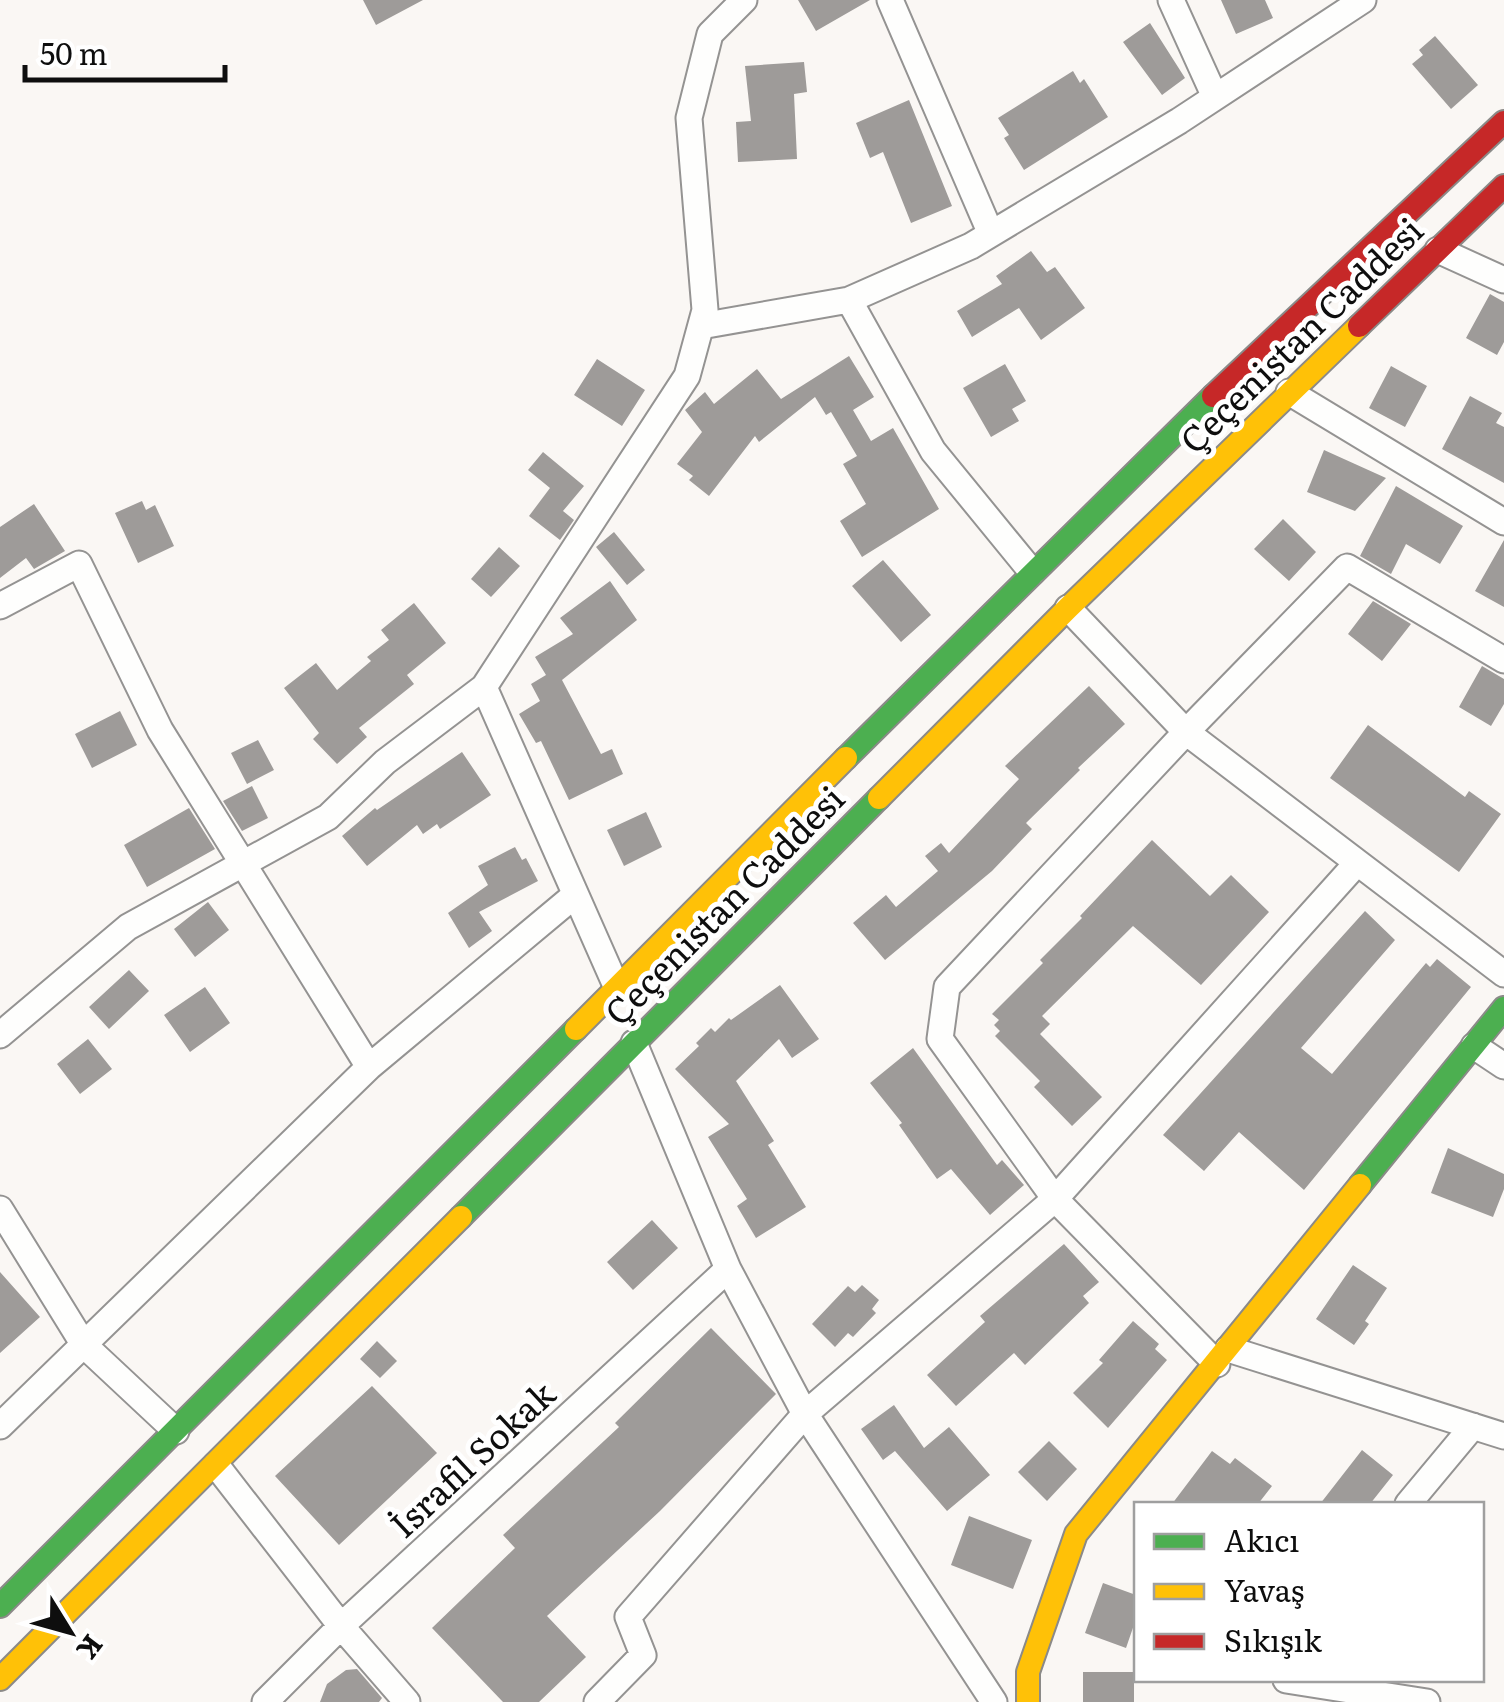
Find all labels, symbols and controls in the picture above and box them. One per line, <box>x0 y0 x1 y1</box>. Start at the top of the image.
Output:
scale bar <box>25 20 225 82</box>
text: 50 m <box>40 30 108 74</box>
street label: Çeçenistan Caddesi <box>1167 204 1433 464</box>
street label: Çeçenistan Caddesi <box>591 772 855 1036</box>
street label: İsrafil Sokak <box>377 1367 566 1548</box>
legend <box>1134 1502 1484 1682</box>
text: Akıcı <box>1224 1517 1299 1561</box>
text: Yavaş <box>1224 1567 1304 1611</box>
north arrow <box>20 1582 120 1682</box>
text: Sıkışık <box>1224 1617 1323 1661</box>
text: K <box>68 1627 115 1670</box>

